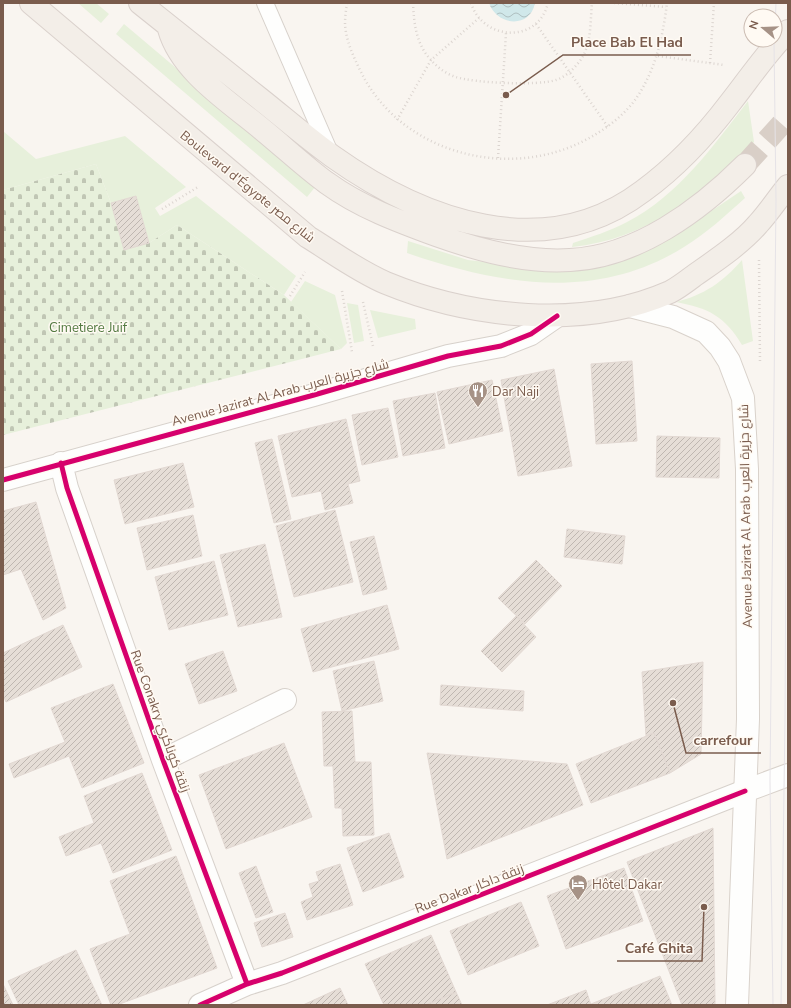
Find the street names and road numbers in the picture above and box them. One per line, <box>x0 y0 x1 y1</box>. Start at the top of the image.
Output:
street label: Boulevard d'Égypte شارع مصر <box>176 126 319 247</box>
street label: Avenue Jazirat Al Arab شارع جزيرة العرب <box>170 355 391 431</box>
street label: Avenue Jazirat Al Arab شارع جزيرة العرب <box>735 404 757 628</box>
street label: Rue Conakry زنقة كوناكري <box>125 648 194 795</box>
street label: Rue Dakar زنقة داكار <box>412 860 526 918</box>

